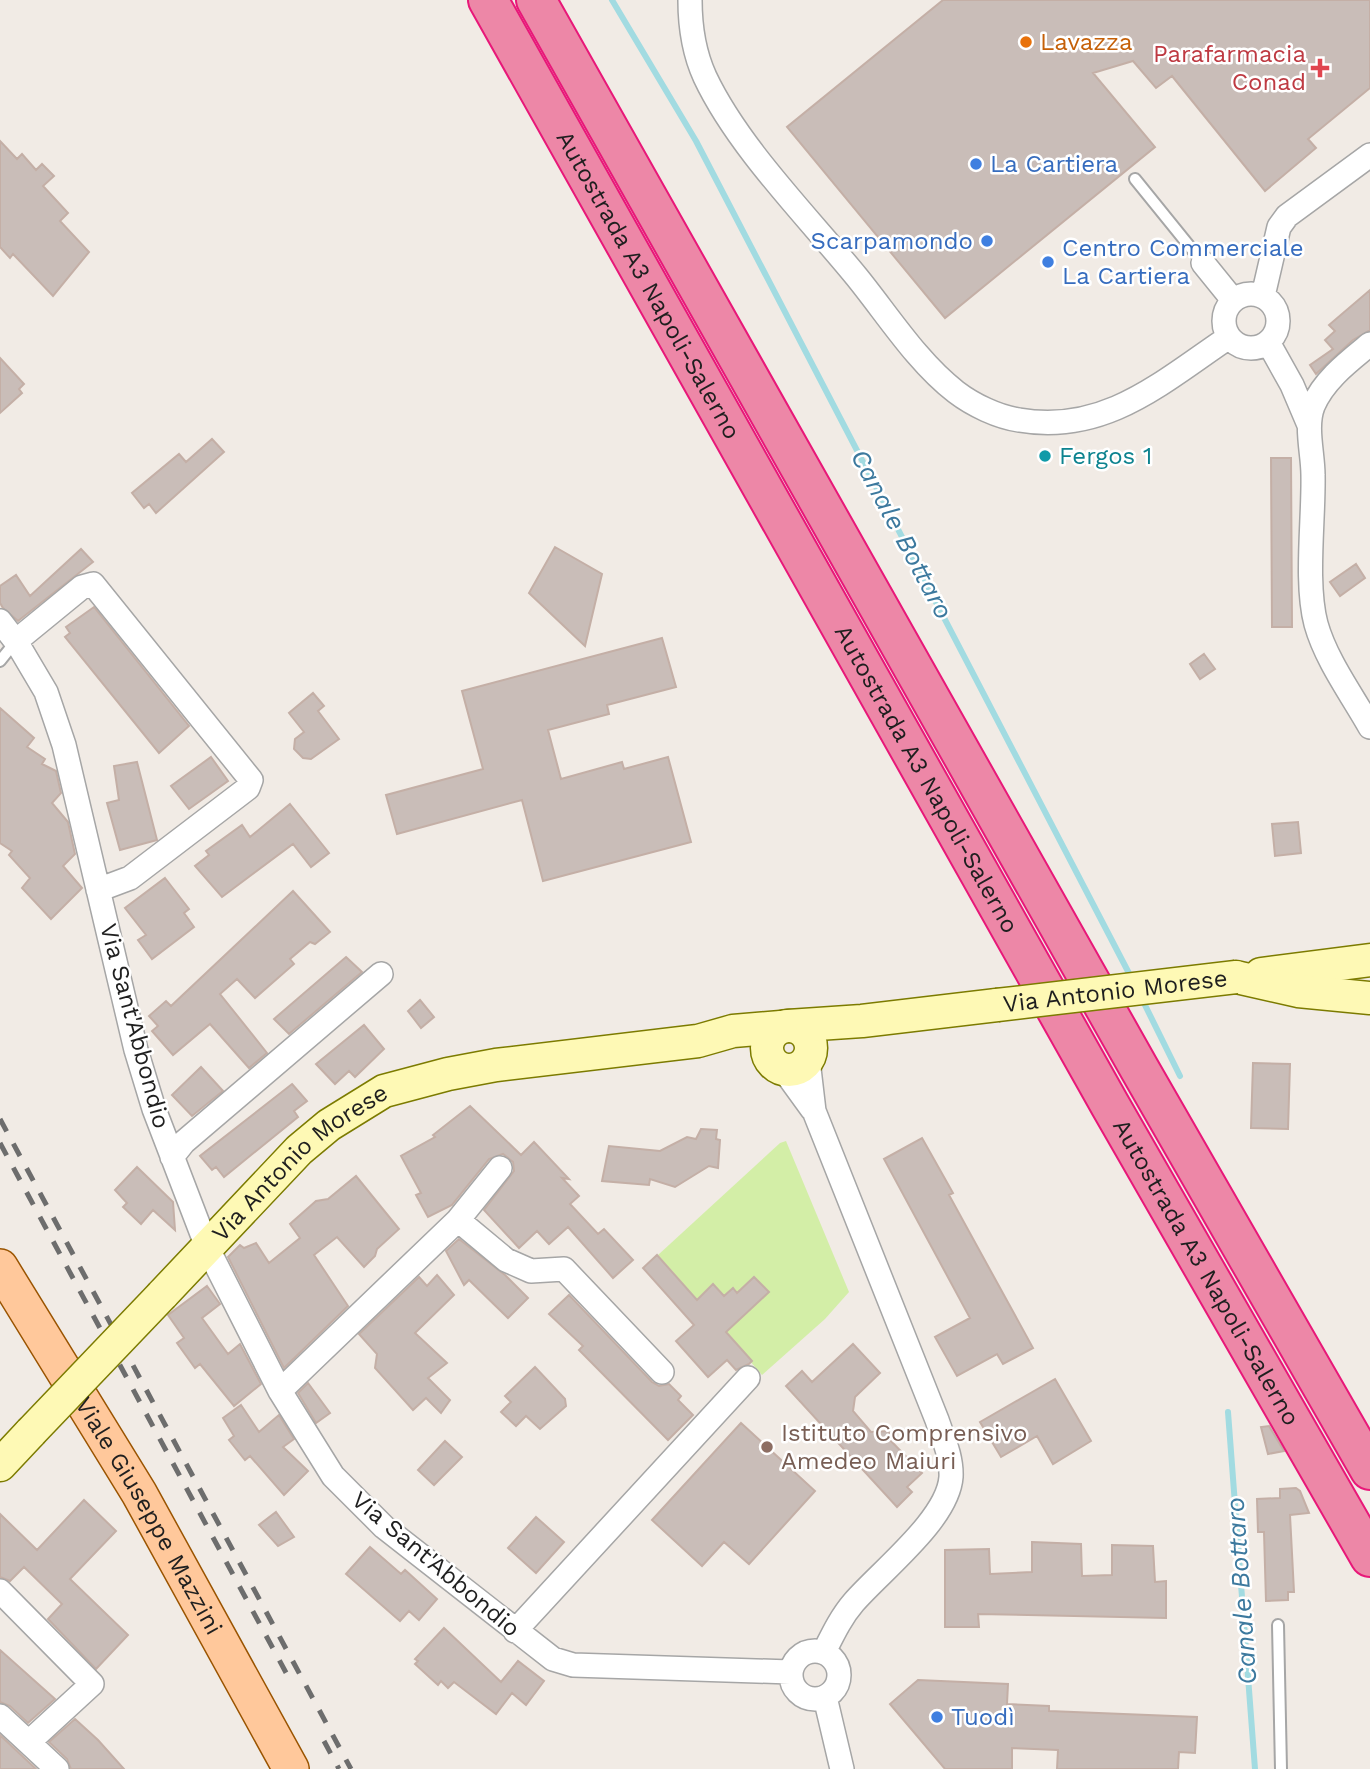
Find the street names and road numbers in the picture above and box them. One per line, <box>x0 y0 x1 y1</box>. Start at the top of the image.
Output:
street label: Autostrada A3 Napoli-Salerno <box>551 126 746 444</box>
street label: Autostrada A3 Napoli-Salerno <box>829 620 1024 938</box>
street label: Via Sant'Abbondio <box>94 921 176 1131</box>
street label: Via Antonio Morese <box>1002 964 1229 1018</box>
street label: Via Antonio Morese <box>206 1078 393 1247</box>
street label: Autostrada A3 Napoli-Salerno <box>1107 1114 1305 1431</box>
street label: Viale Giuseppe Mazzini <box>69 1392 228 1639</box>
street label: Via Sant'Abbondio <box>346 1486 526 1642</box>

